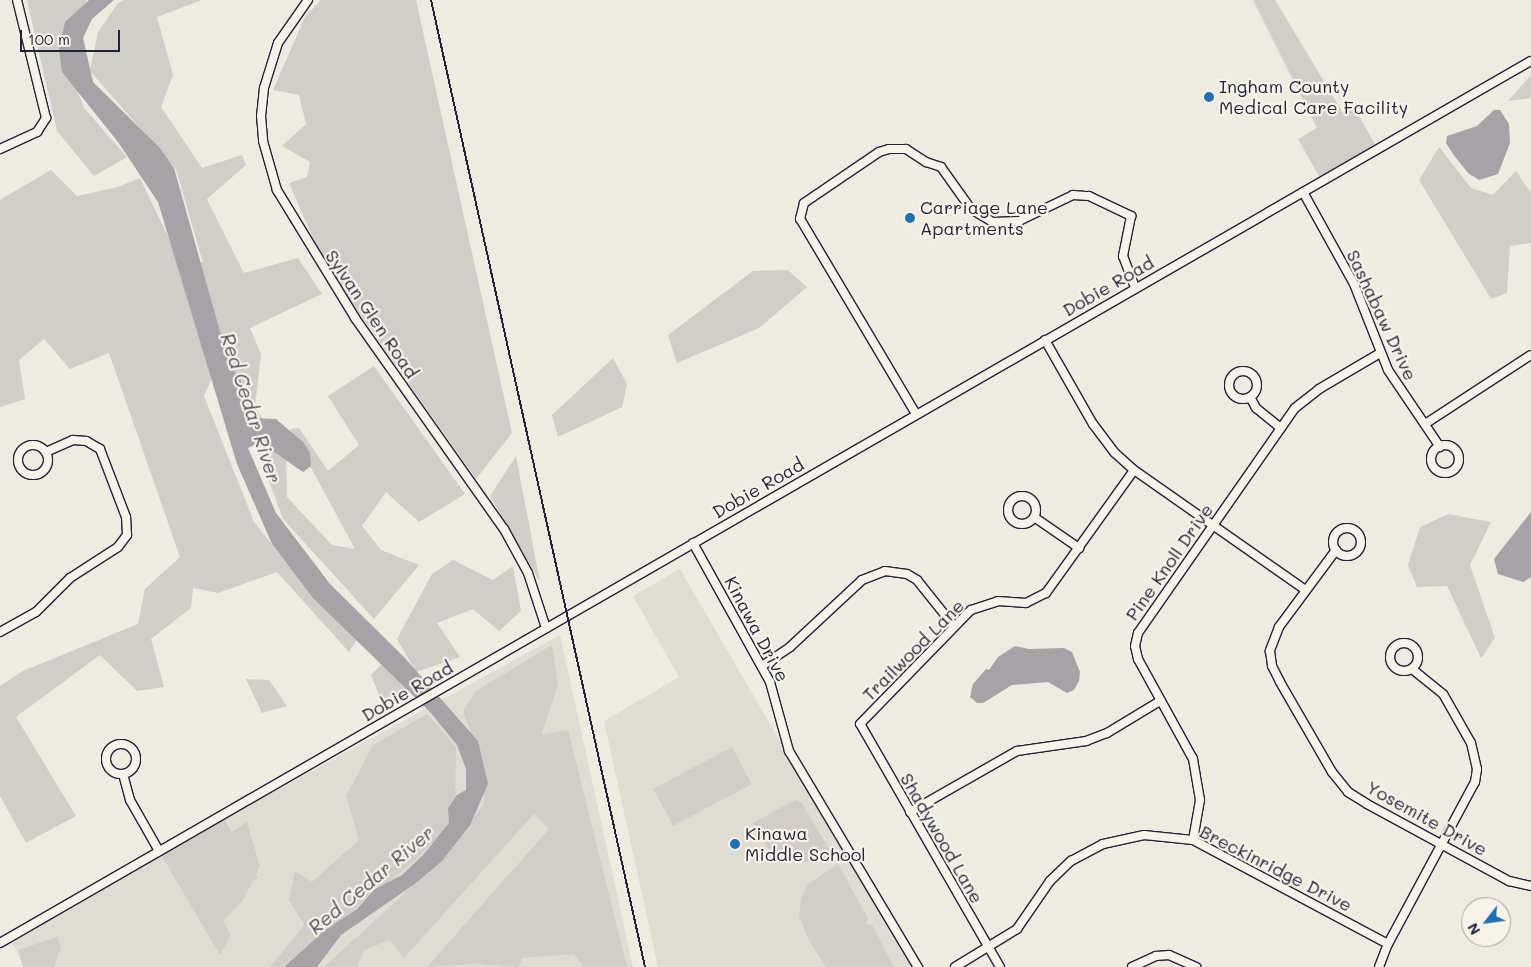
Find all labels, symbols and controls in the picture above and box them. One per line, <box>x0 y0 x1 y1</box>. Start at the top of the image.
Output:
scale bar <box>22 20 122 52</box>
text: 100 m <box>28 29 70 49</box>
place label: Ingham County Medical Care Facility <box>1219 76 1408 118</box>
marker: Ingham County Medical Care Facility <box>1203 91 1215 103</box>
place label: Carriage Lane Apartments <box>920 197 1048 240</box>
marker: Carriage Lane Apartments <box>904 212 916 224</box>
street label: Sylvan Glen Road <box>321 246 423 382</box>
street label: Sashabaw Drive <box>1342 246 1422 384</box>
street label: Dobie Road <box>1059 251 1157 321</box>
water label: Red Cedar River <box>216 330 286 486</box>
street label: Dobie Road <box>709 453 807 523</box>
street label: Pine Knoll Drive <box>1121 500 1217 624</box>
street label: Kinawa Drive <box>720 573 794 685</box>
street label: Trailwood Lane <box>858 595 968 705</box>
street label: Dobie Road <box>358 656 456 726</box>
street label: Shadywood Lane <box>896 769 988 907</box>
street label: Yosemite Drive <box>1363 776 1491 860</box>
street label: Breckinridge Drive <box>1196 820 1356 916</box>
water label: Red Cedar River <box>304 821 438 939</box>
place label: Kinawa Middle School <box>745 823 866 866</box>
marker: Kinawa Middle School <box>729 838 741 850</box>
north arrow <box>1461 897 1511 947</box>
text: N <box>1463 920 1484 939</box>

